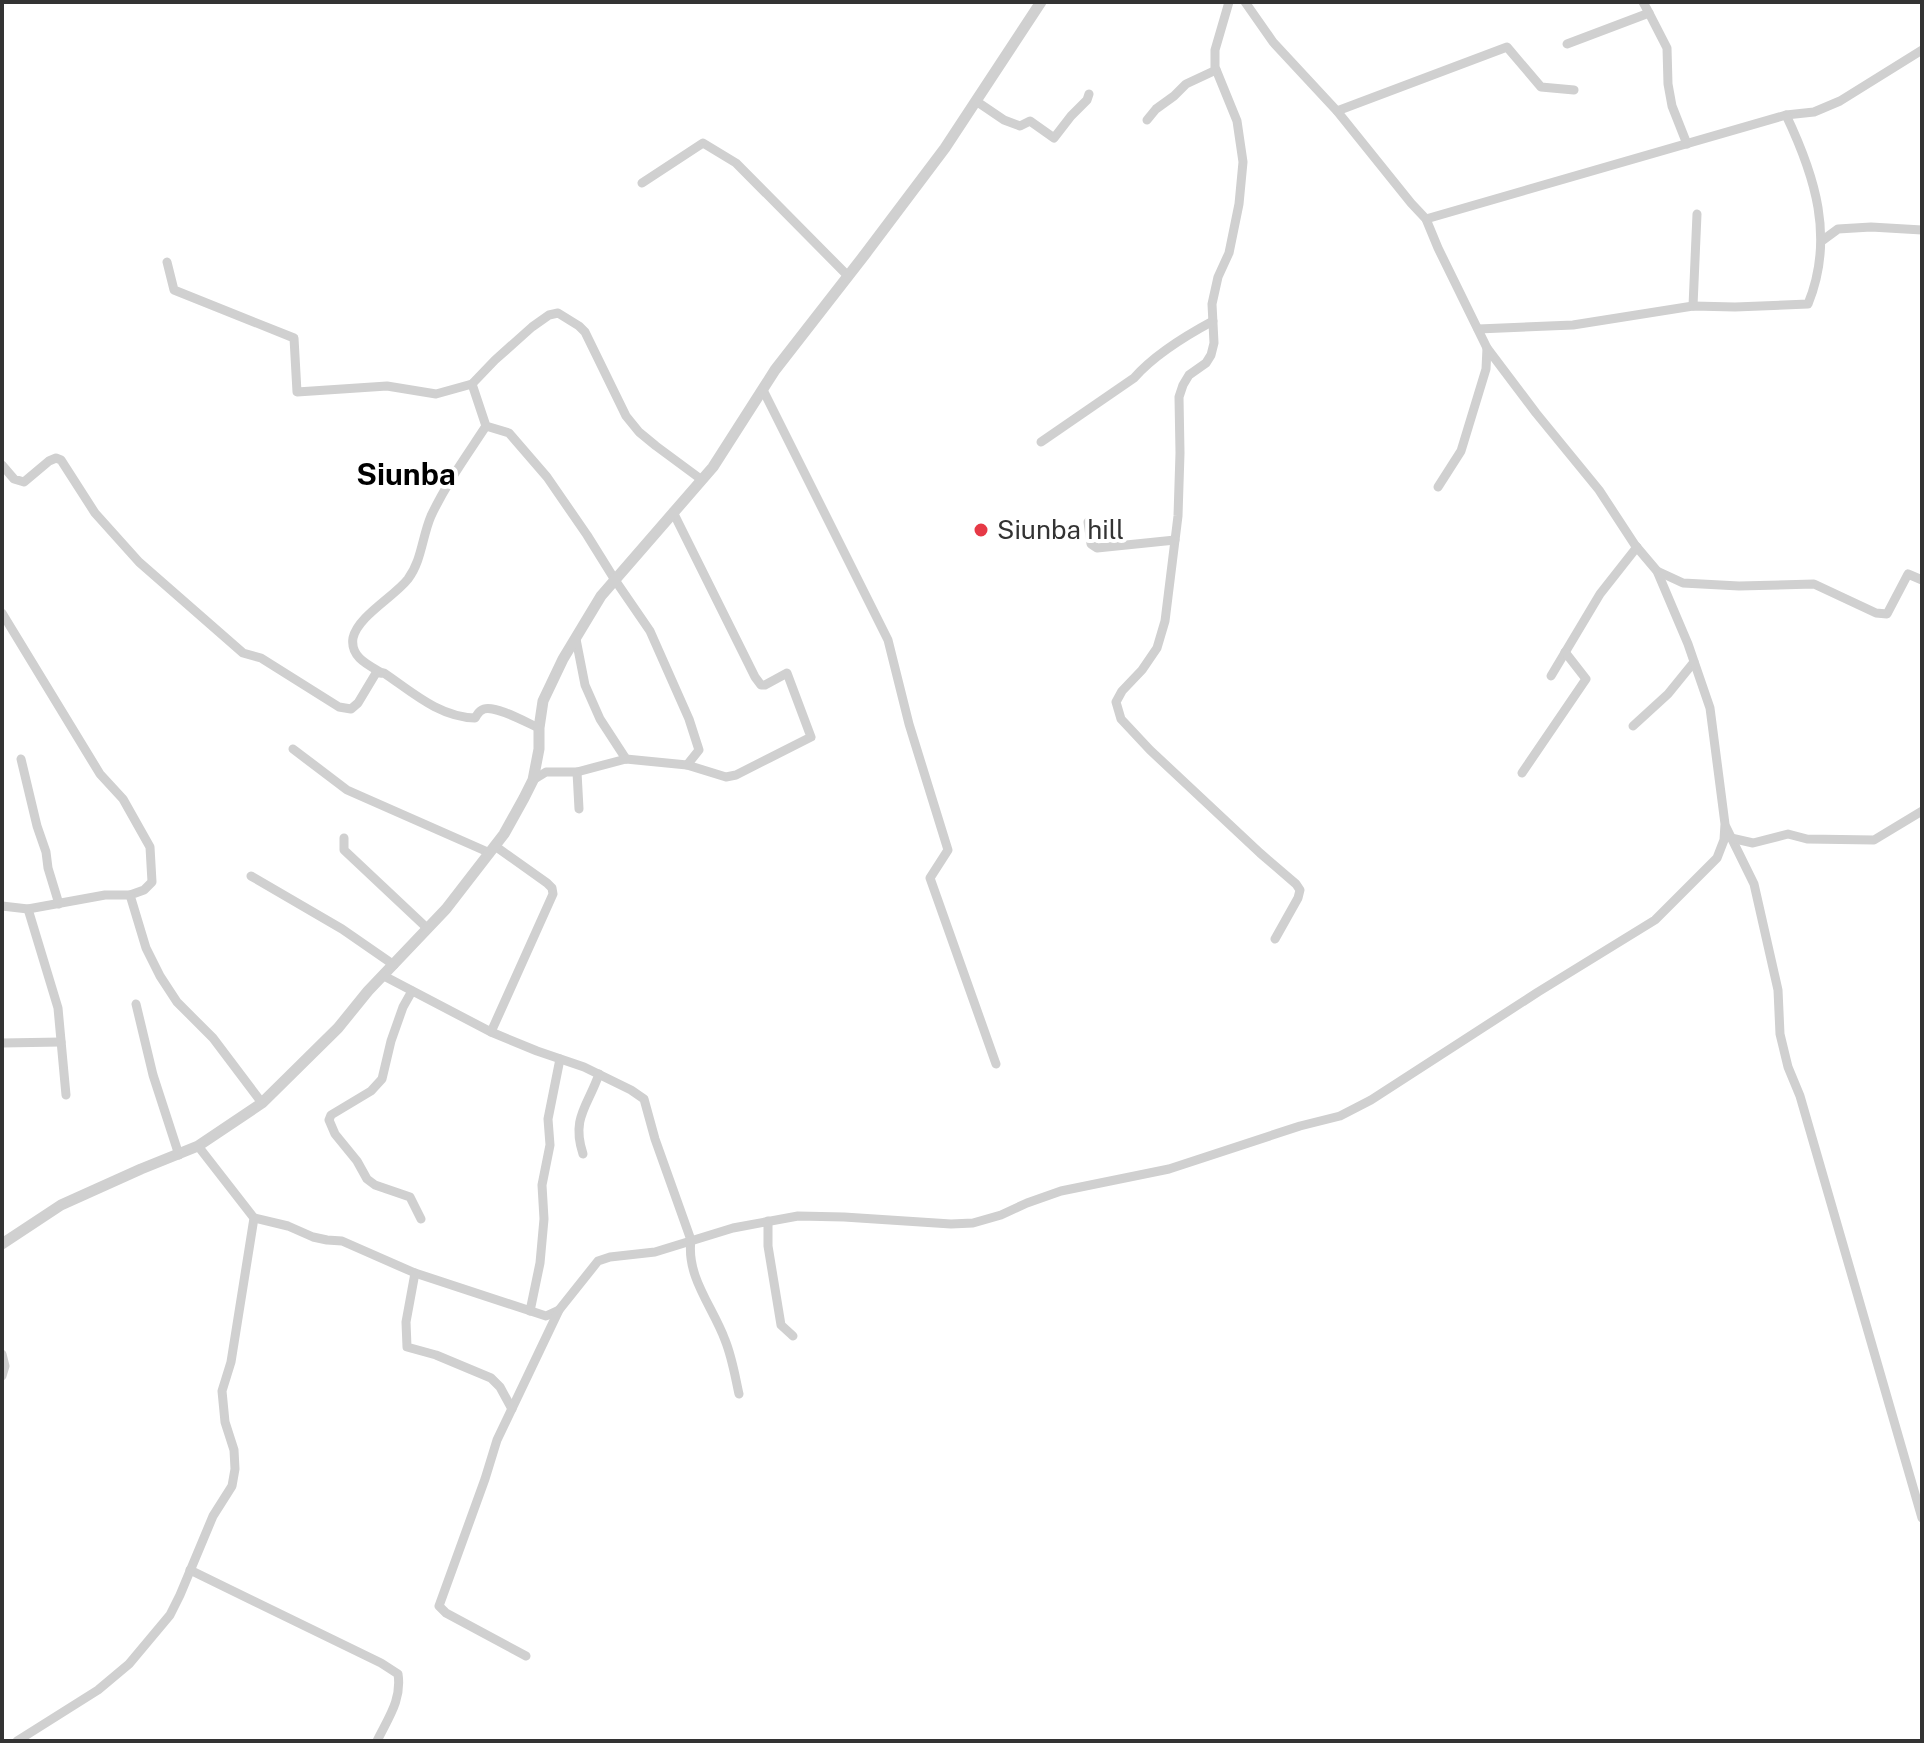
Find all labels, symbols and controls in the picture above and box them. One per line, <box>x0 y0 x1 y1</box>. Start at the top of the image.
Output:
district label: Siunba <box>356 456 456 492</box>
place label: Siunba hill <box>997 514 1124 545</box>
marker: Siunba hill <box>972 521 990 539</box>

